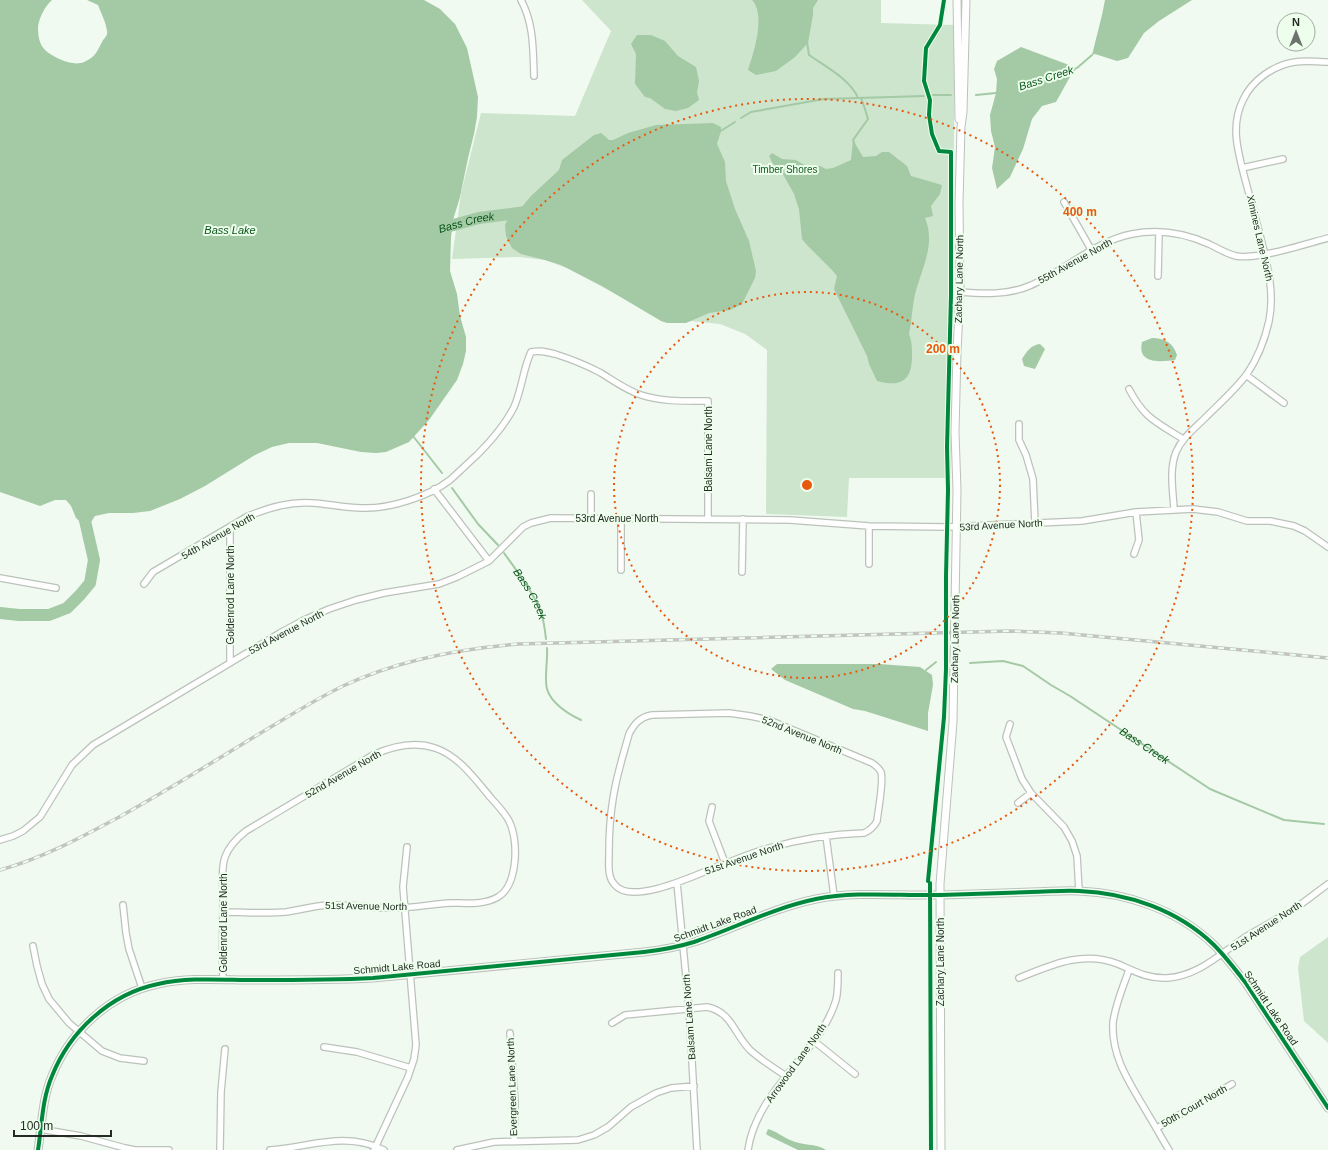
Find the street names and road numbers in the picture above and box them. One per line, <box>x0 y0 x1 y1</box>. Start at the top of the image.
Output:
street label: Ximines Lane North <box>1245 194 1275 282</box>
street label: Zachary Lane North <box>953 235 965 323</box>
street label: 55th Avenue North <box>1036 236 1114 286</box>
street label: Balsam Lane North <box>703 406 714 492</box>
street label: 54th Avenue North <box>179 511 257 561</box>
street label: 53rd Avenue North <box>575 513 659 524</box>
street label: 53rd Avenue North <box>959 517 1043 533</box>
street label: Goldenrod Lane North <box>225 546 236 644</box>
street label: Zachary Lane North <box>949 595 961 683</box>
street label: 53rd Avenue North <box>247 608 325 656</box>
street label: 52nd Avenue North <box>760 714 844 756</box>
street label: 52nd Avenue North <box>303 748 383 800</box>
street label: 51st Avenue North <box>703 839 785 877</box>
street label: Goldenrod Lane North <box>218 874 229 972</box>
street label: 51st Avenue North <box>1229 899 1303 953</box>
street label: 51st Avenue North <box>325 900 407 912</box>
street label: Schmidt Lake Road <box>672 904 758 944</box>
street label: Zachary Lane North <box>935 918 946 1006</box>
street label: Schmidt Lake Road <box>353 958 441 976</box>
street label: Schmidt Lake Road <box>1242 969 1300 1047</box>
street label: Balsam Lane North <box>681 974 697 1060</box>
street label: Arrowood Lane North <box>764 1021 828 1105</box>
street label: Evergreen Lane North <box>505 1038 519 1136</box>
street label: 50th Court North <box>1159 1083 1229 1129</box>

